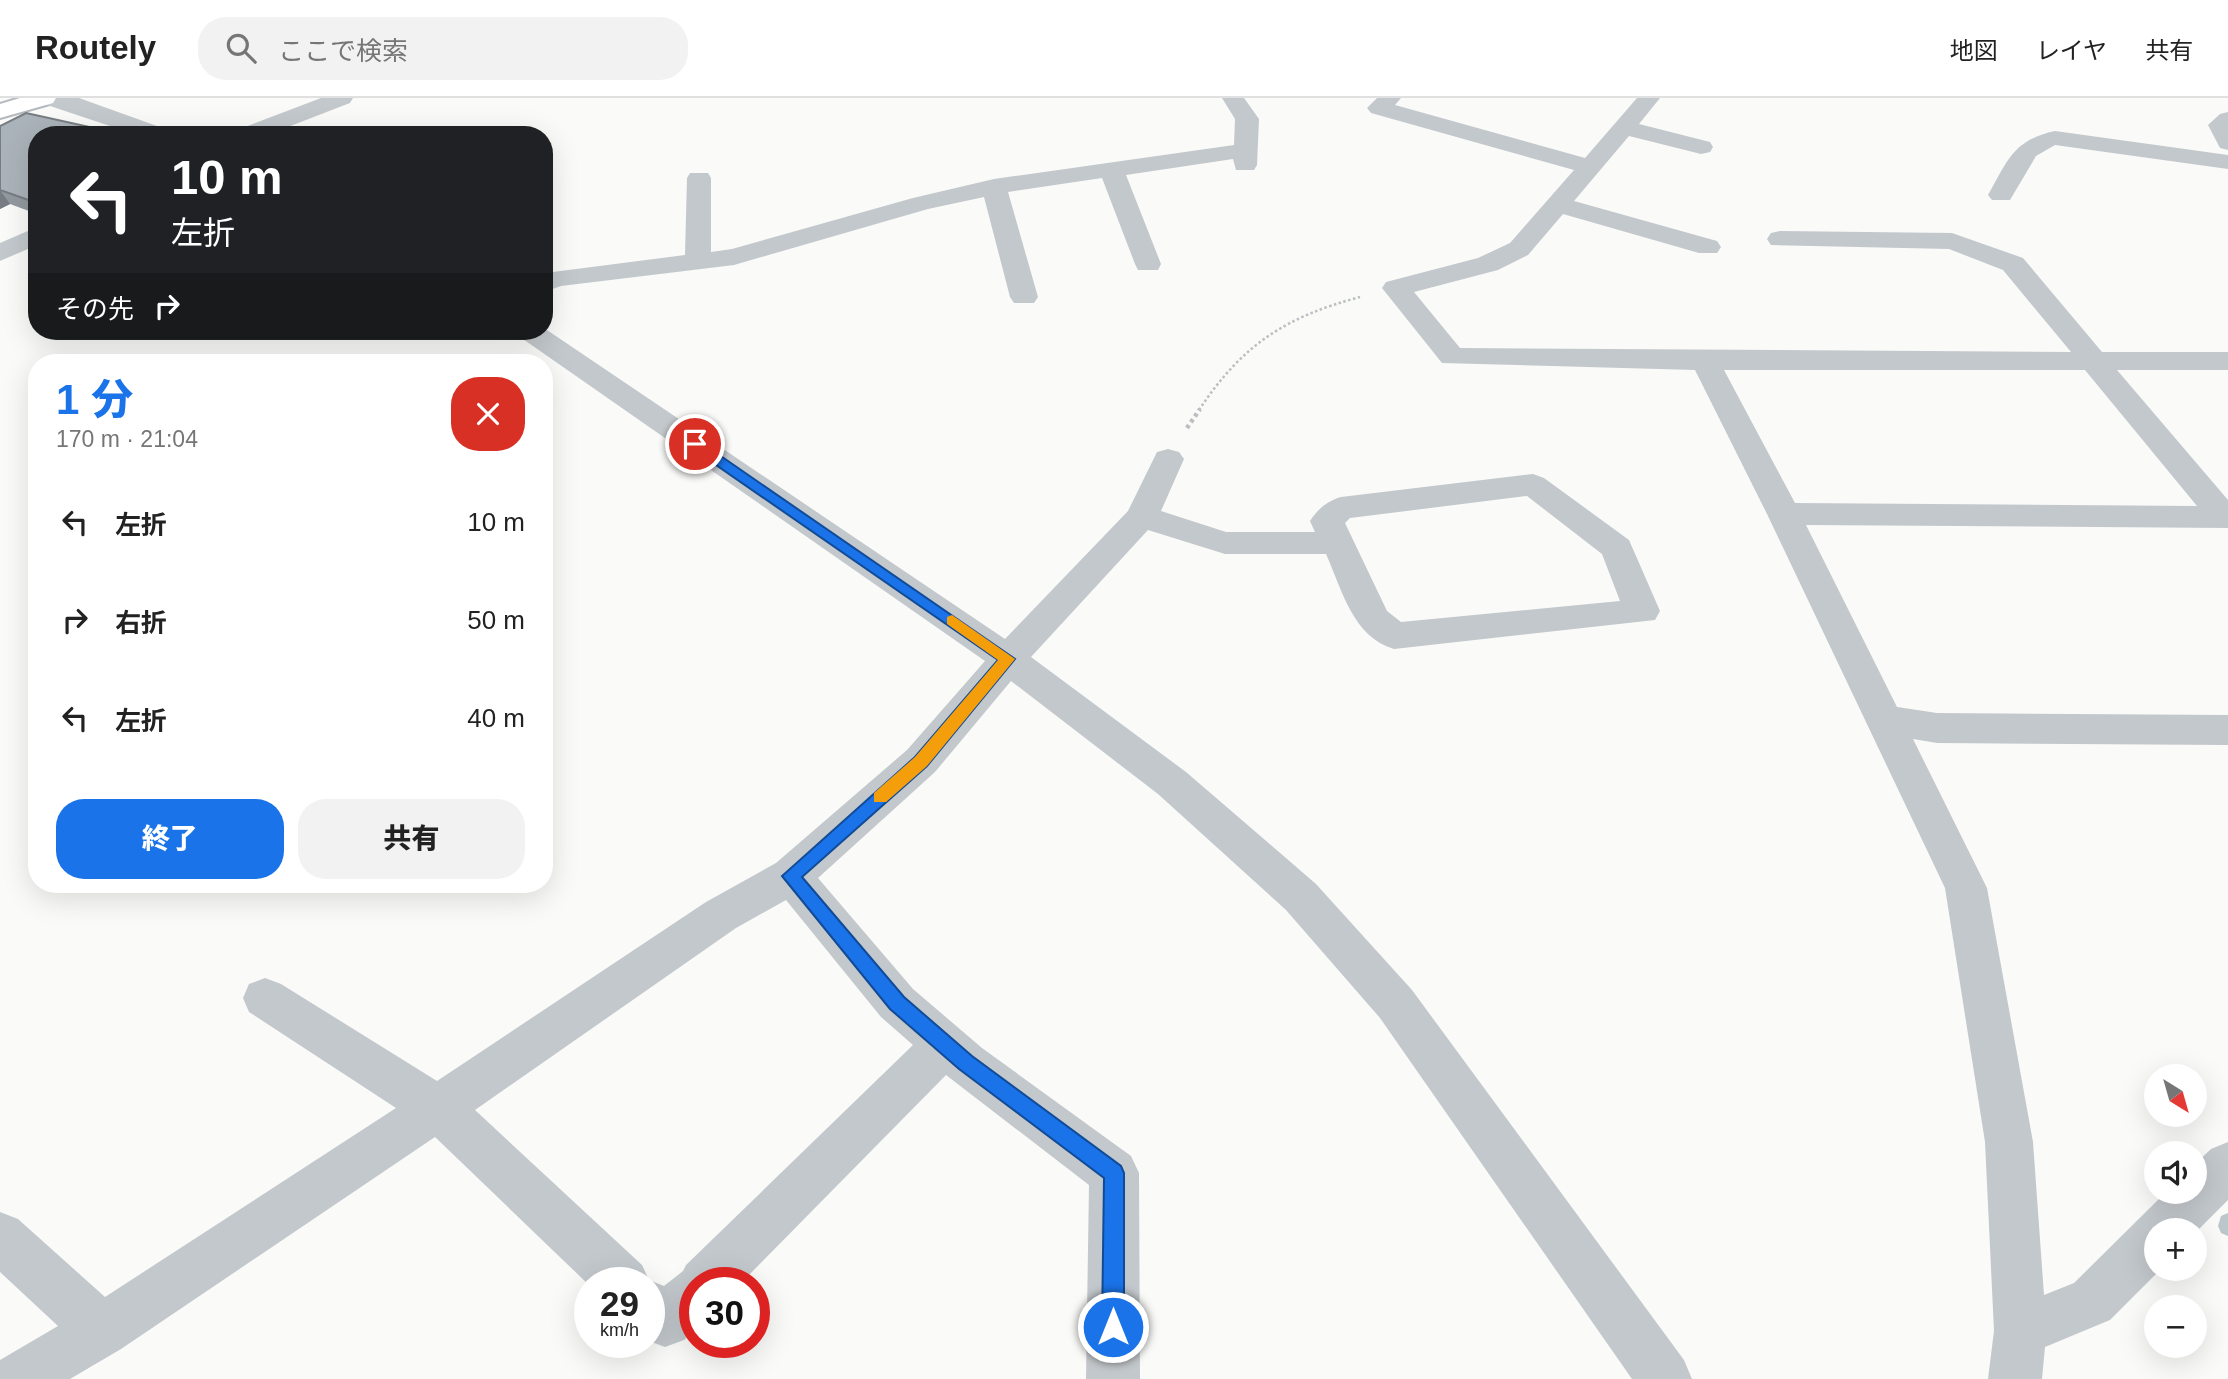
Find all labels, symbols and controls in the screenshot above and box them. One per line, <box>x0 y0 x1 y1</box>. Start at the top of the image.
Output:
search box <box>198 17 688 80</box>
text: Routely <box>35 29 156 66</box>
icon: search <box>222 29 260 67</box>
text: ここで検索 <box>278 36 408 66</box>
text: 地図 <box>1950 37 1998 64</box>
text: レイヤ <box>2036 37 2107 64</box>
text: 共有 <box>2145 37 2193 64</box>
text: 10 m <box>171 150 283 204</box>
icon: left <box>56 154 147 245</box>
text: 左折 <box>171 215 235 251</box>
icon: right <box>148 287 186 325</box>
text: その先 <box>56 294 134 324</box>
text: 1 分 <box>56 376 133 423</box>
button: close <box>451 377 525 451</box>
pin <box>665 414 725 474</box>
icon: arrive <box>676 425 714 463</box>
text: 170 m · 21:04 <box>56 426 198 452</box>
icon: left <box>56 503 94 541</box>
text: 10 m <box>467 507 525 537</box>
text: 左折 <box>115 510 167 540</box>
icon: right <box>56 601 94 639</box>
text: 50 m <box>467 605 525 635</box>
text: 右折 <box>115 608 167 638</box>
icon: left <box>56 699 94 737</box>
text: 40 m <box>467 703 525 733</box>
text: 左折 <box>115 706 167 736</box>
button: 終了 <box>56 799 284 879</box>
button: 共有 <box>298 799 525 879</box>
north arrow <box>2144 1064 2207 1127</box>
map controls <box>2144 1064 2207 1358</box>
button: sound <box>2144 1141 2207 1204</box>
button: + <box>2144 1218 2207 1281</box>
speed limit sign: 30 <box>679 1267 770 1358</box>
text: 29 <box>600 1284 639 1323</box>
position arrow <box>1076 1290 1150 1364</box>
button: − <box>2144 1295 2207 1358</box>
text: km/h <box>600 1320 639 1340</box>

